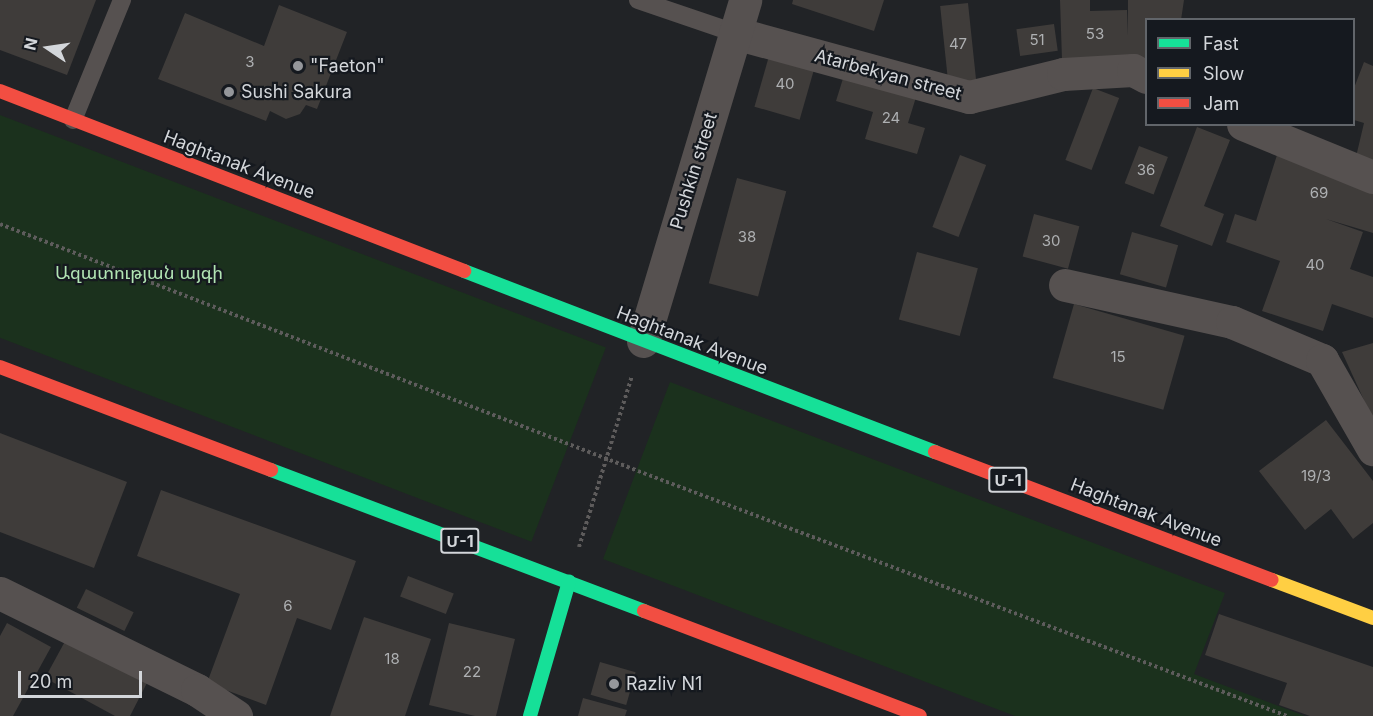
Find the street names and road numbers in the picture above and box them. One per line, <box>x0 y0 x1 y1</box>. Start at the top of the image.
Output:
street label: Atarbekyan street <box>812 45 964 105</box>
street label: Pushkin street <box>666 110 722 232</box>
street label: Haghtanak Avenue <box>160 126 318 204</box>
street label: Haghtanak Avenue <box>613 302 771 380</box>
road number: Մ-1 <box>987 467 1029 493</box>
street label: Haghtanak Avenue <box>1067 474 1225 552</box>
road number: Մ-1 <box>439 528 481 554</box>

